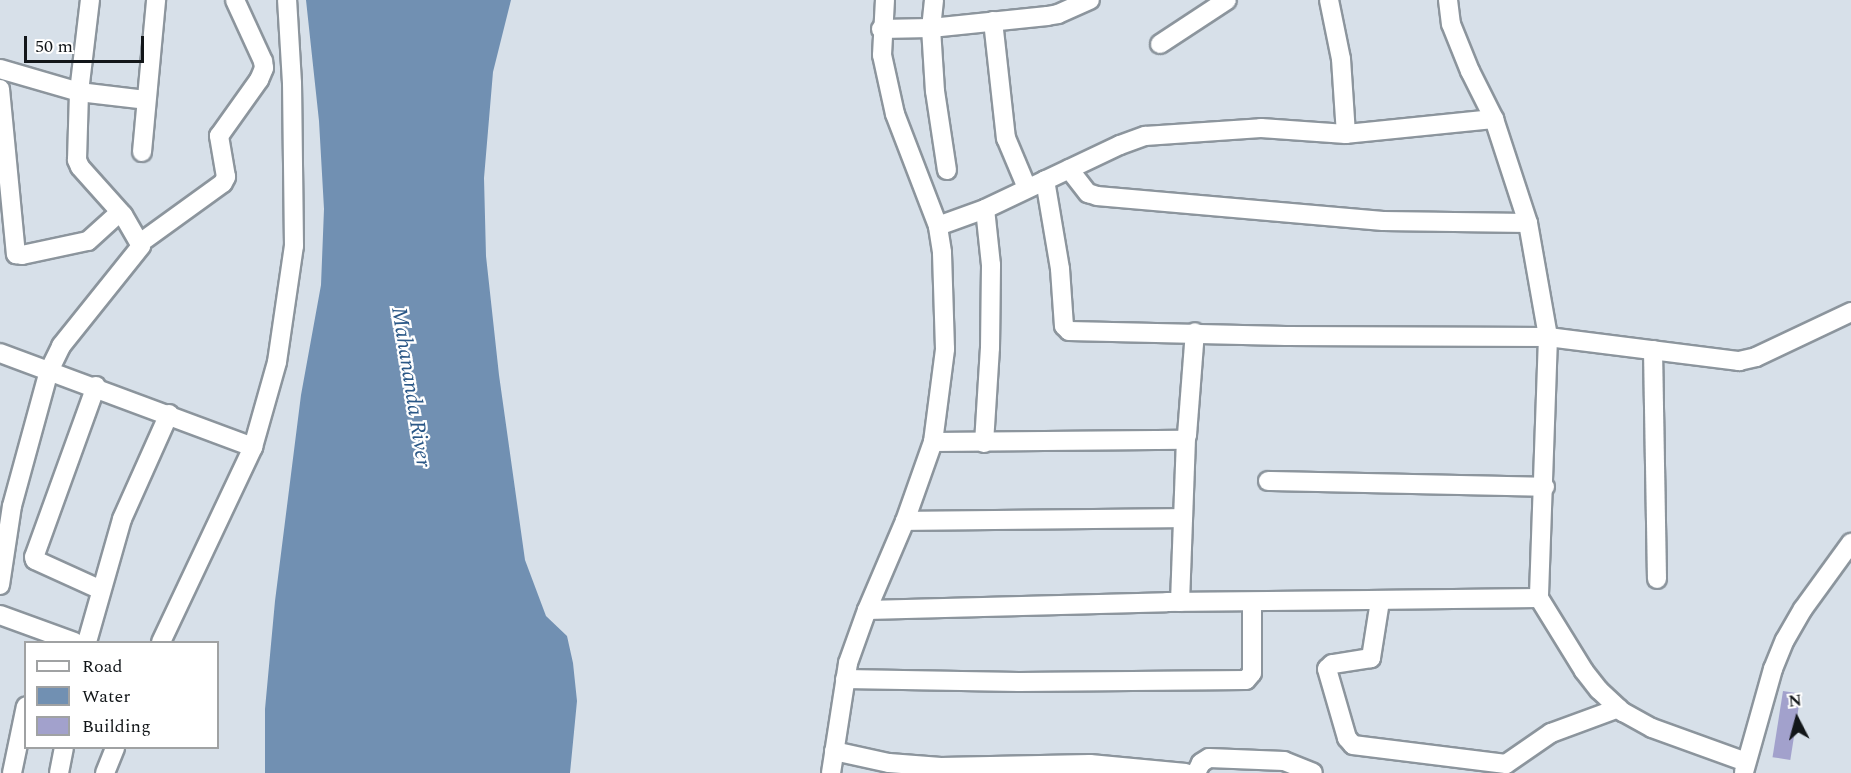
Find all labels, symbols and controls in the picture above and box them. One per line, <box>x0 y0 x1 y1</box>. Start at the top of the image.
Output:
scale bar <box>27 24 147 62</box>
text: 50 m <box>35 33 73 60</box>
water label: Mahananda River <box>385 305 437 469</box>
legend <box>24 641 219 749</box>
text: Road <box>82 653 123 680</box>
text: Water <box>82 683 130 710</box>
text: N <box>1787 688 1803 714</box>
north arrow <box>1767 689 1827 749</box>
text: Building <box>82 713 151 740</box>

